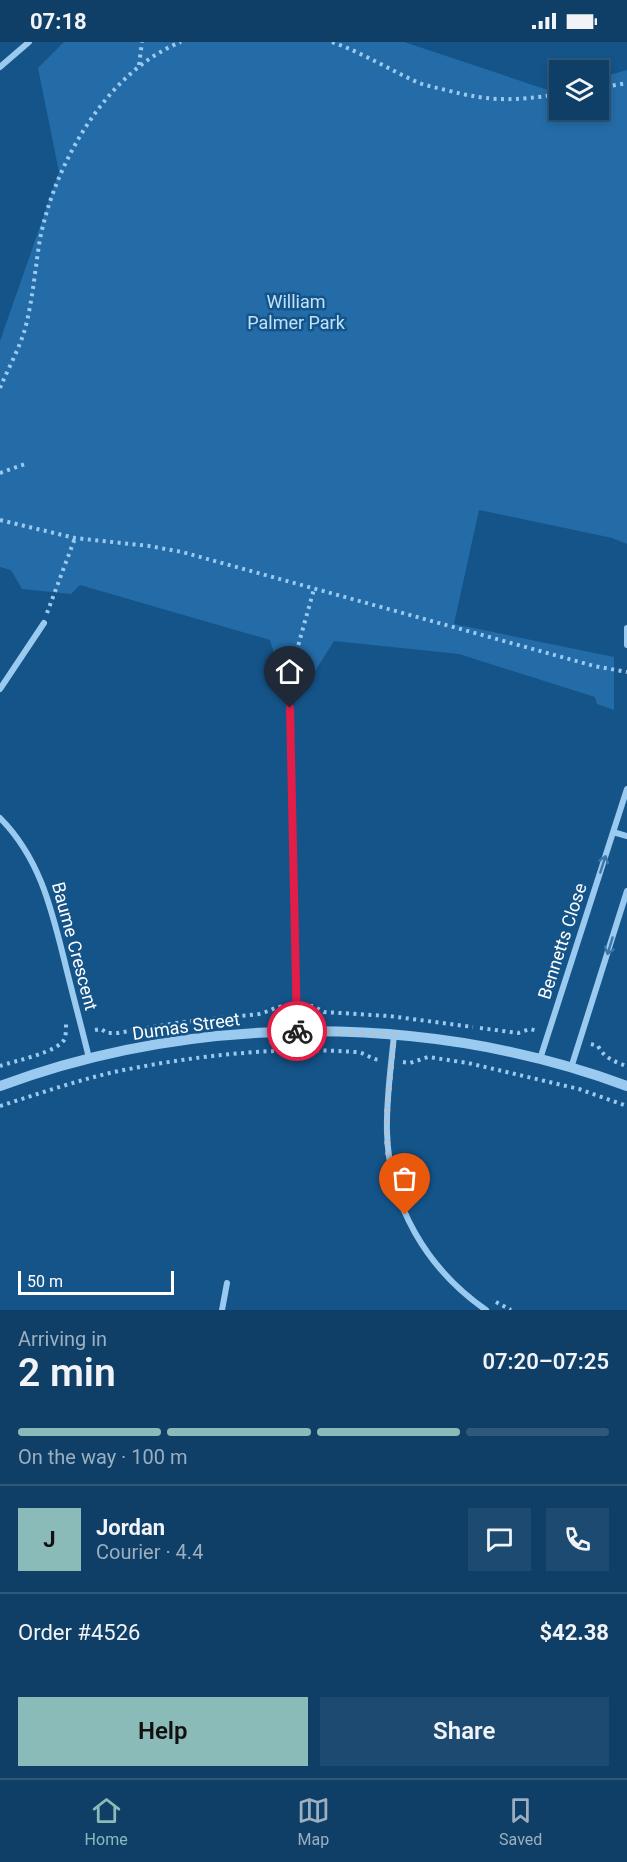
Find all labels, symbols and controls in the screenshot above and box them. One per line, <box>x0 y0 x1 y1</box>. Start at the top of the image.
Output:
text: 07:18 <box>30 9 87 34</box>
map controls <box>549 60 609 120</box>
button: layers <box>549 60 609 120</box>
park label: William Palmer Park <box>247 291 346 333</box>
pin <box>264 646 315 708</box>
icon: home <box>273 655 306 688</box>
one-way arrow <box>598 855 609 874</box>
street label: Baume Crescent <box>48 880 102 1013</box>
street label: Bennetts Close <box>533 880 591 1002</box>
one-way arrow <box>603 936 614 955</box>
courier <box>267 1001 327 1061</box>
street label: Dumas Street <box>131 1008 241 1044</box>
icon: bike <box>281 1015 314 1048</box>
pin <box>379 1153 430 1215</box>
icon: bag <box>388 1162 421 1195</box>
scale bar <box>18 1268 174 1296</box>
text: 50 m <box>27 1272 63 1291</box>
text: Arriving in <box>18 1327 107 1351</box>
text: 07:20–07:25 <box>482 1349 609 1374</box>
text: 2 min <box>18 1350 116 1396</box>
text: On the way · 100 m <box>18 1445 187 1469</box>
button: chat <box>468 1508 531 1571</box>
button: phone <box>546 1508 609 1571</box>
text: Jordan <box>96 1515 165 1540</box>
text: J <box>43 1527 56 1552</box>
text: Courier · 4.4 <box>96 1540 203 1564</box>
text: Order #4526 <box>18 1620 140 1645</box>
text: $42.38 <box>540 1620 609 1645</box>
button: Help <box>18 1697 308 1766</box>
button: Share <box>320 1697 609 1766</box>
tab: Home <box>85 1794 128 1849</box>
tab: Map <box>297 1794 330 1849</box>
tab: Saved <box>499 1794 542 1849</box>

